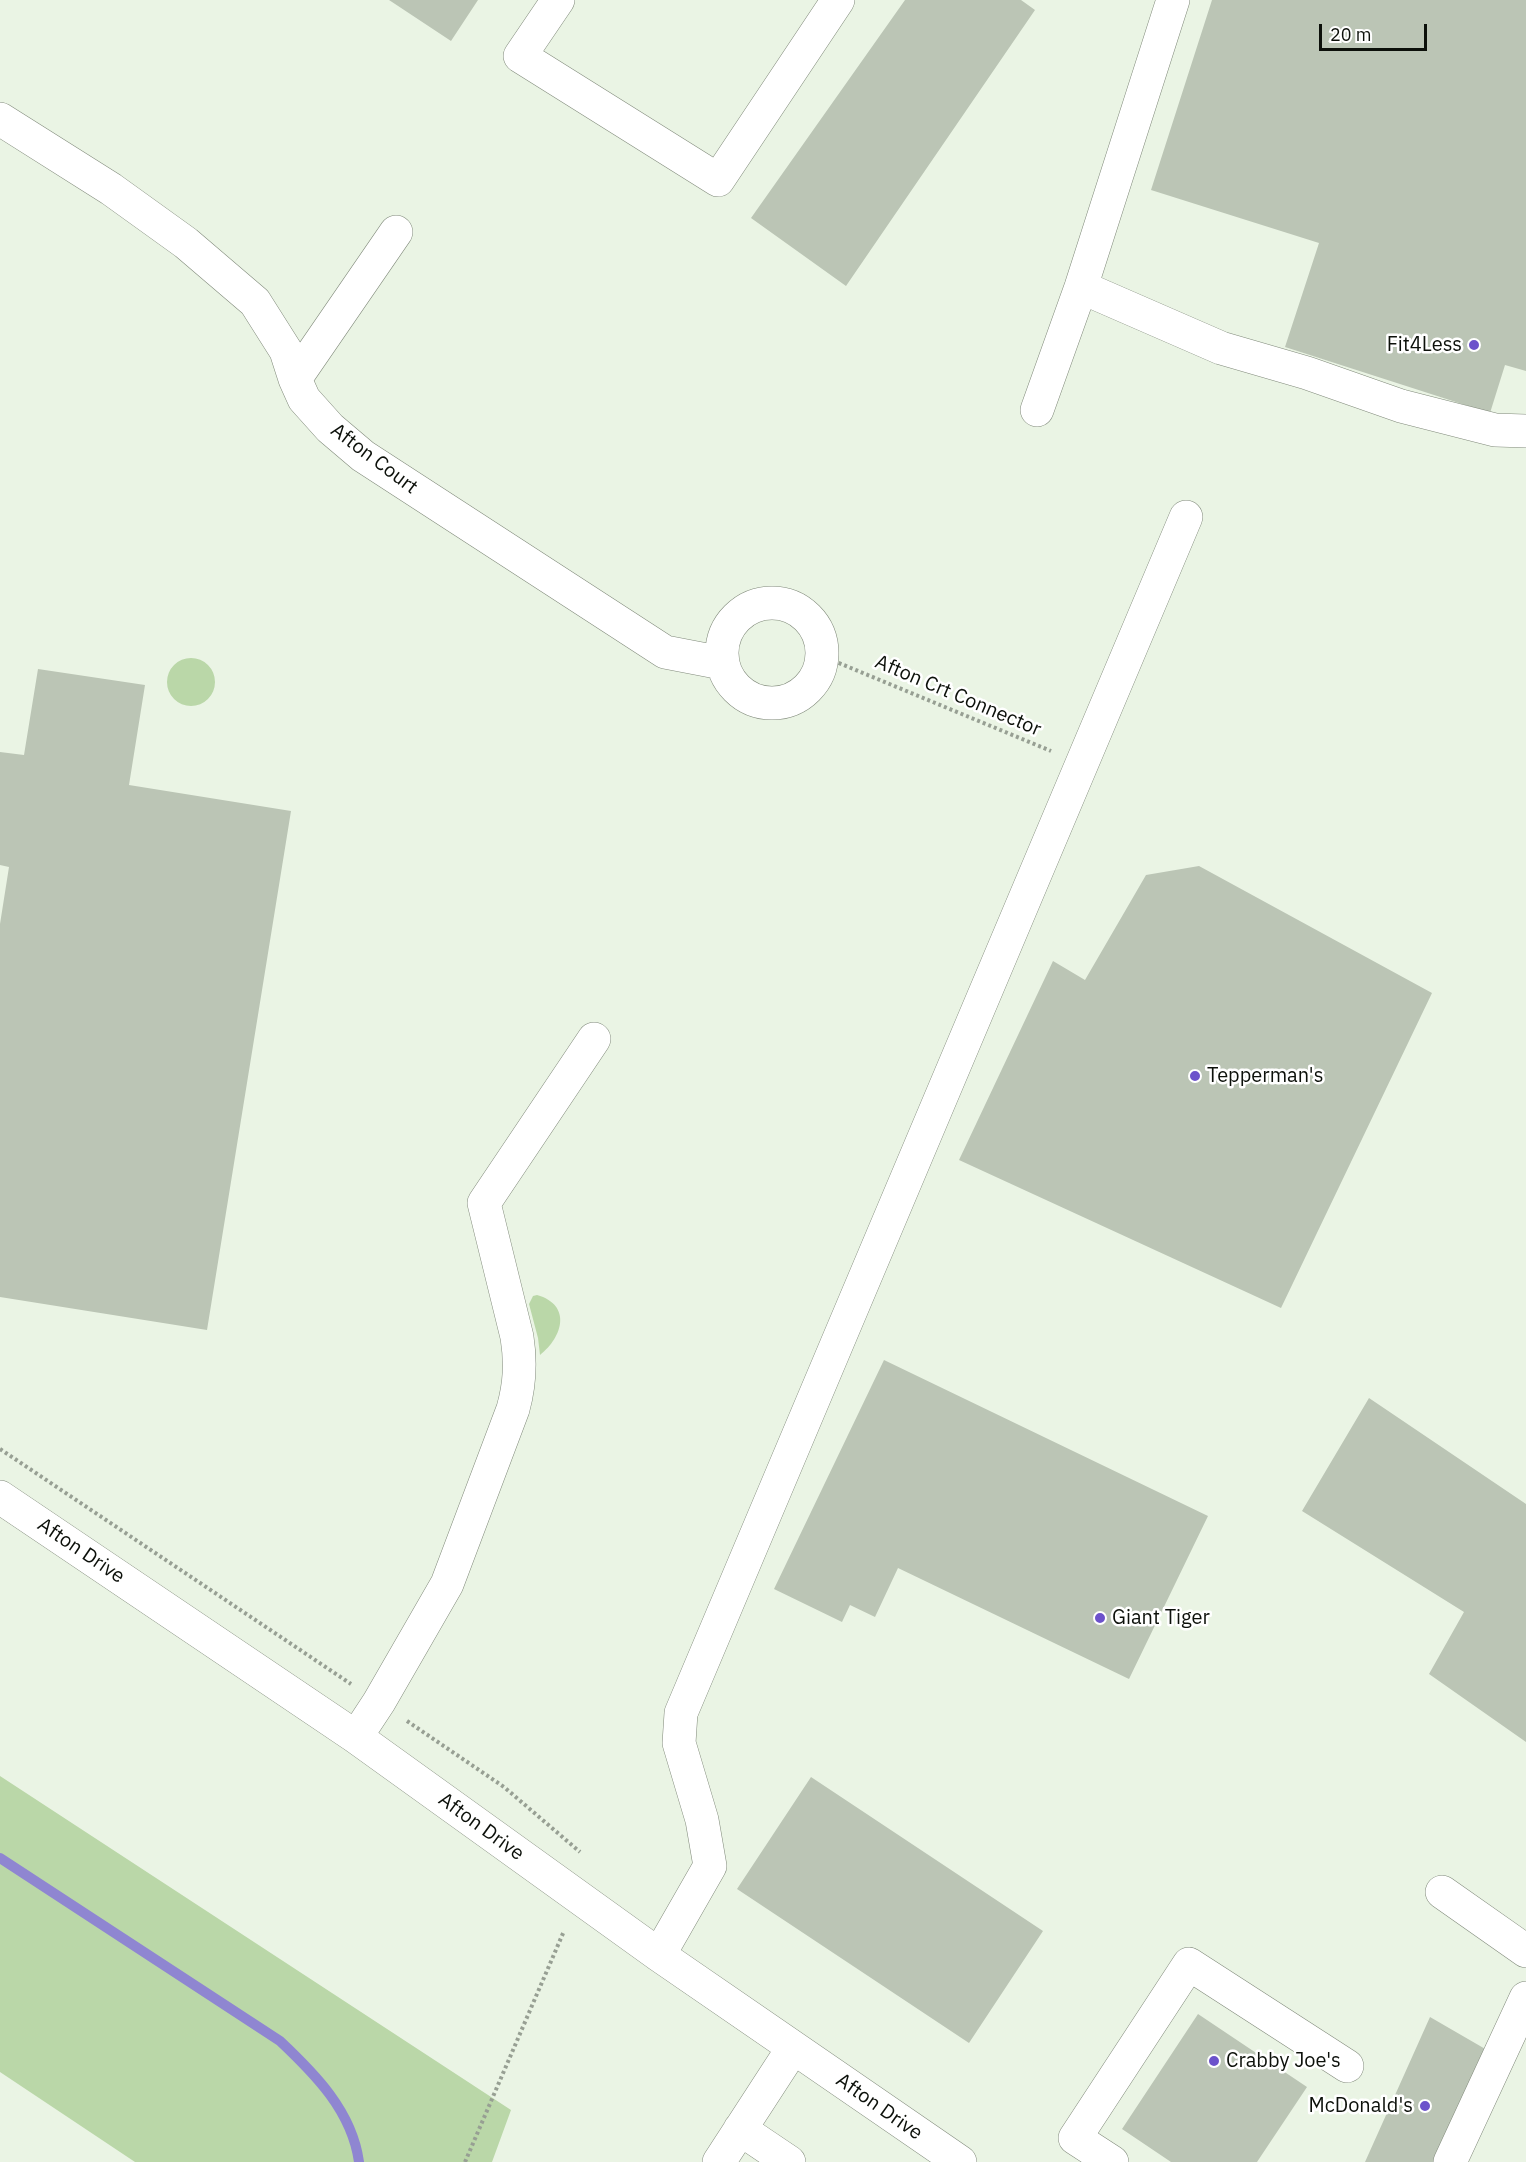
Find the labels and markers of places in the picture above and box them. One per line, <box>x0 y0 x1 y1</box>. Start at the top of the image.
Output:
place label: Fit4Less <box>1387 333 1462 357</box>
marker: Fit4Less <box>1467 338 1481 352</box>
place label: Tepperman's <box>1207 1064 1323 1088</box>
marker: Tepperman's <box>1188 1069 1202 1083</box>
place label: Giant Tiger <box>1112 1606 1210 1630</box>
marker: Giant Tiger <box>1093 1611 1107 1625</box>
place label: Crabby Joe's <box>1226 2049 1341 2073</box>
marker: Crabby Joe's <box>1207 2054 1221 2068</box>
place label: McDonald's <box>1308 2094 1413 2118</box>
marker: McDonald's <box>1418 2099 1432 2113</box>

